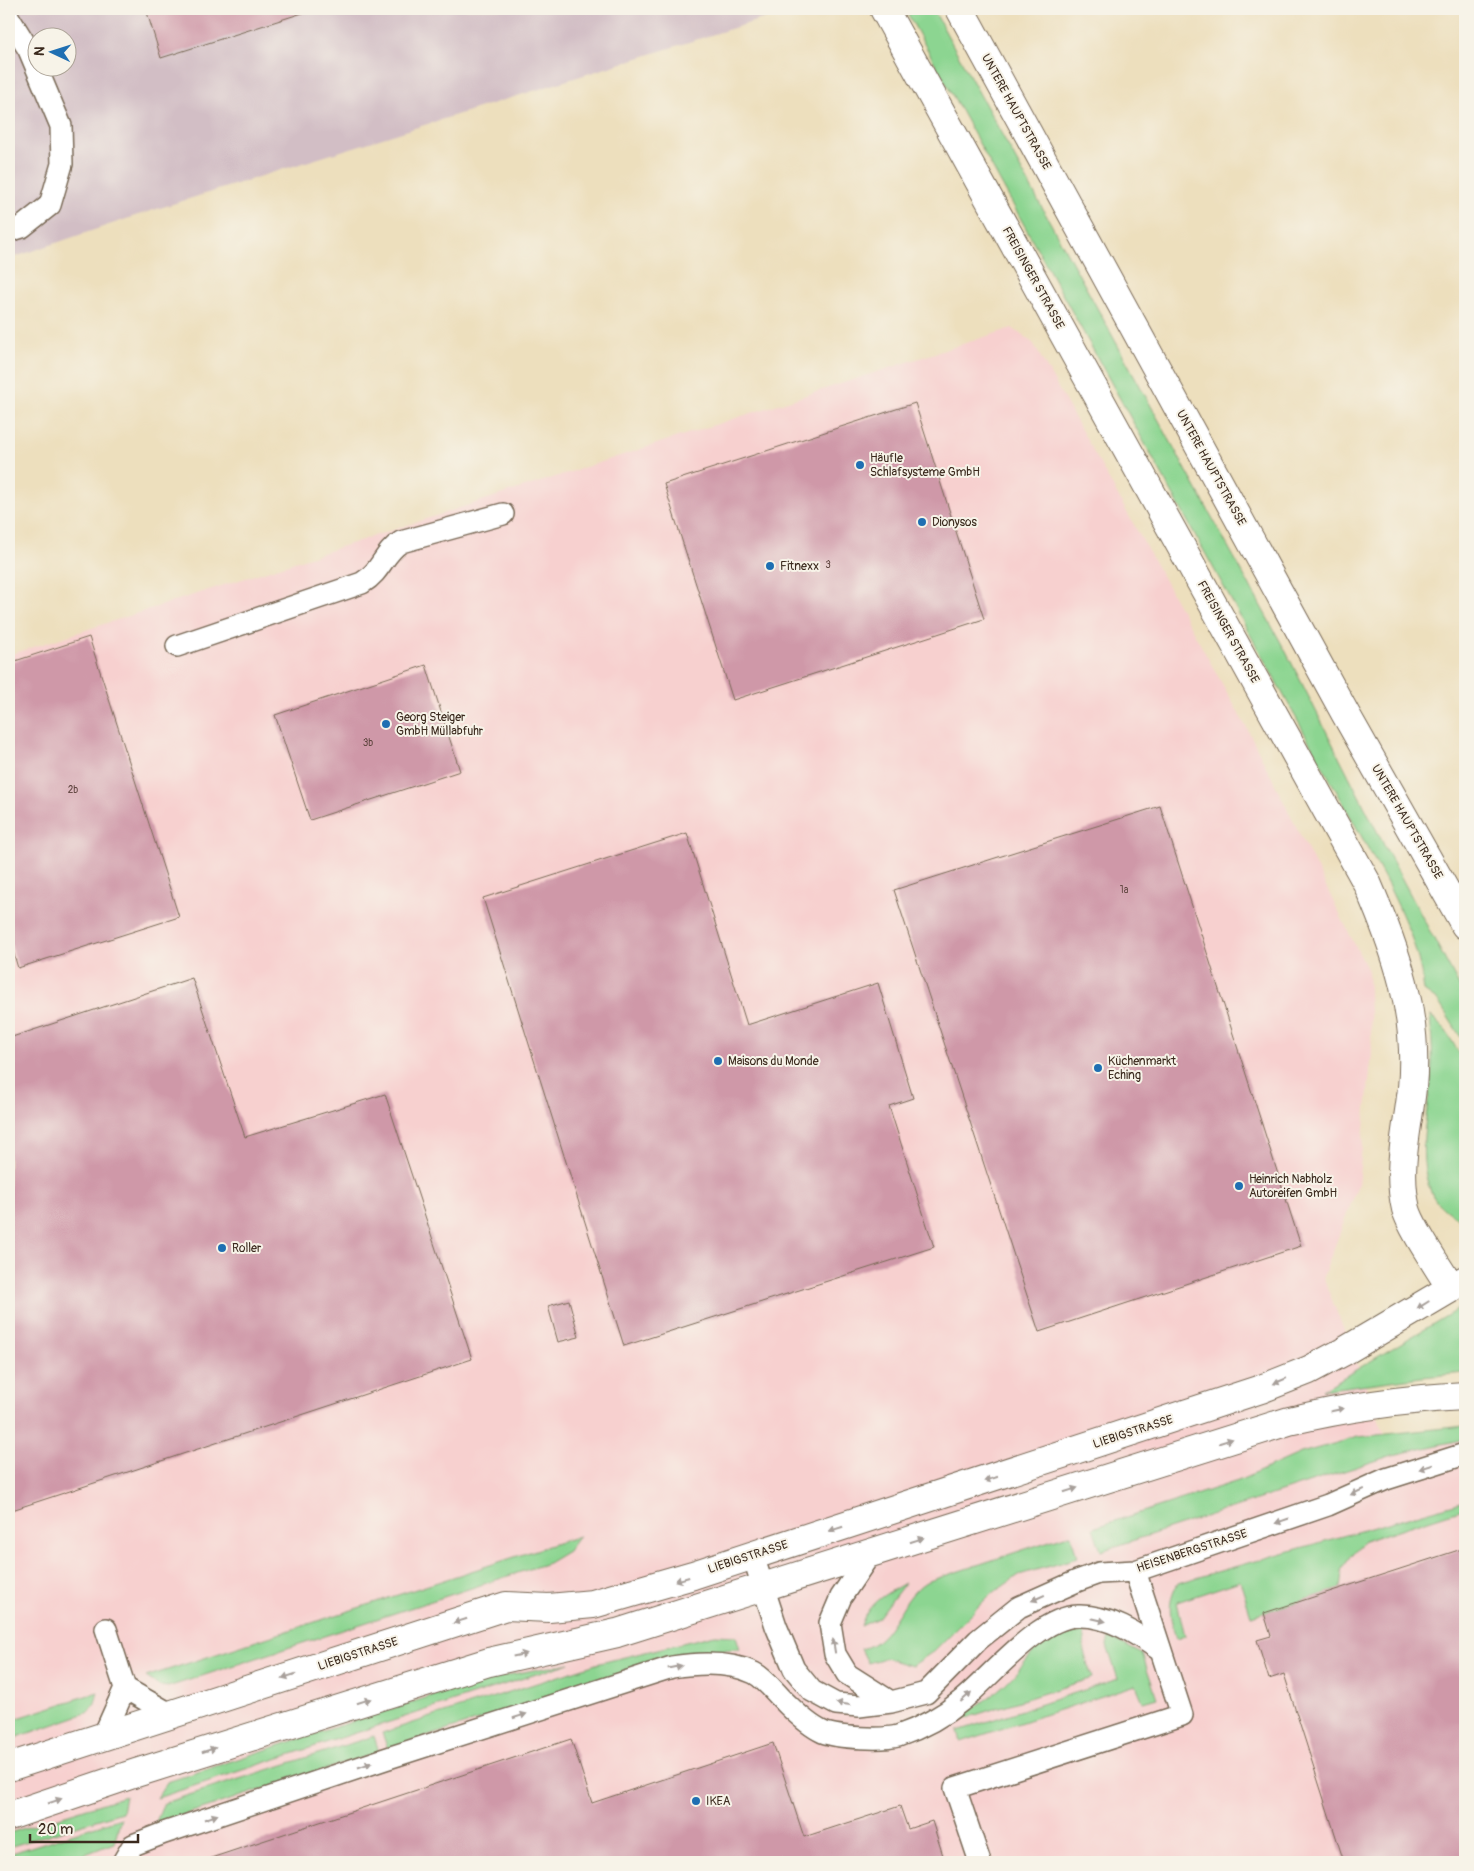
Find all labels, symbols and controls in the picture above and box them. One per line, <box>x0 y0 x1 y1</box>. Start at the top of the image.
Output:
north arrow <box>28 28 78 78</box>
text: N <box>31 46 48 56</box>
street label: UNTERE HAUPTSTRASSE <box>978 52 1054 172</box>
street label: FREISINGER STRASSE <box>999 224 1067 332</box>
street label: UNTERE HAUPTSTRASSE <box>1173 408 1249 528</box>
place label: Häufle Schlafsysteme GmbH <box>870 451 980 480</box>
marker: Häufle Schlafsysteme GmbH <box>854 459 866 471</box>
place label: Dionysos <box>932 515 977 530</box>
marker: Dionysos <box>916 516 928 528</box>
place label: Fitnexx <box>780 559 819 574</box>
house number: 3 <box>825 559 831 571</box>
marker: Fitnexx <box>764 560 776 572</box>
street label: FREISINGER STRASSE <box>1194 578 1262 686</box>
place label: Georg Steiger GmbH Müllabfuhr <box>396 710 484 739</box>
marker: Georg Steiger GmbH Müllabfuhr <box>380 718 392 730</box>
house number: 3b <box>363 737 373 749</box>
street label: UNTERE HAUPTSTRASSE <box>1368 762 1446 882</box>
house number: 2b <box>68 784 78 796</box>
house number: 1a <box>1120 884 1129 896</box>
place label: Maisons du Monde <box>728 1054 819 1069</box>
place label: Küchenmarkt Eching <box>1108 1054 1176 1083</box>
marker: Maisons du Monde <box>712 1055 724 1067</box>
marker: Küchenmarkt Eching <box>1092 1062 1104 1074</box>
place label: Heinrich Nabholz Autoreifen GmbH <box>1249 1172 1337 1201</box>
marker: Heinrich Nabholz Autoreifen GmbH <box>1233 1180 1245 1192</box>
place label: Roller <box>232 1241 262 1256</box>
marker: Roller <box>216 1242 228 1254</box>
one-way arrow <box>1417 1300 1430 1309</box>
one-way arrow <box>1273 1378 1288 1386</box>
one-way arrow <box>1329 1406 1344 1414</box>
street label: LIEBIGSTRASSE <box>1091 1412 1175 1452</box>
one-way arrow <box>1219 1436 1234 1444</box>
one-way arrow <box>1418 1463 1433 1471</box>
one-way arrow <box>983 1475 998 1483</box>
one-way arrow <box>1064 1486 1079 1494</box>
one-way arrow <box>1350 1489 1364 1497</box>
one-way arrow <box>1274 1518 1289 1525</box>
one-way arrow <box>829 1525 844 1533</box>
street label: HEISENBERGSTRASSE <box>1135 1526 1249 1576</box>
one-way arrow <box>909 1535 924 1543</box>
street label: LIEBIGSTRASSE <box>706 1537 790 1577</box>
one-way arrow <box>674 1575 689 1583</box>
one-way arrow <box>1031 1595 1045 1603</box>
one-way arrow <box>1092 1616 1107 1624</box>
one-way arrow <box>452 1617 467 1625</box>
street label: LIEBIGSTRASSE <box>316 1634 400 1674</box>
one-way arrow <box>829 1638 837 1654</box>
one-way arrow <box>512 1651 527 1659</box>
one-way arrow <box>668 1663 683 1671</box>
one-way arrow <box>281 1672 296 1680</box>
one-way arrow <box>959 1691 971 1703</box>
one-way arrow <box>357 1697 372 1704</box>
one-way arrow <box>834 1700 850 1708</box>
one-way arrow <box>513 1711 528 1719</box>
one-way arrow <box>202 1746 217 1753</box>
one-way arrow <box>358 1761 373 1768</box>
place label: IKEA <box>706 1794 731 1809</box>
marker: IKEA <box>690 1795 702 1807</box>
one-way arrow <box>48 1797 63 1805</box>
scale bar <box>30 1811 138 1843</box>
one-way arrow <box>204 1813 219 1820</box>
text: 20 m <box>38 1820 73 1839</box>

